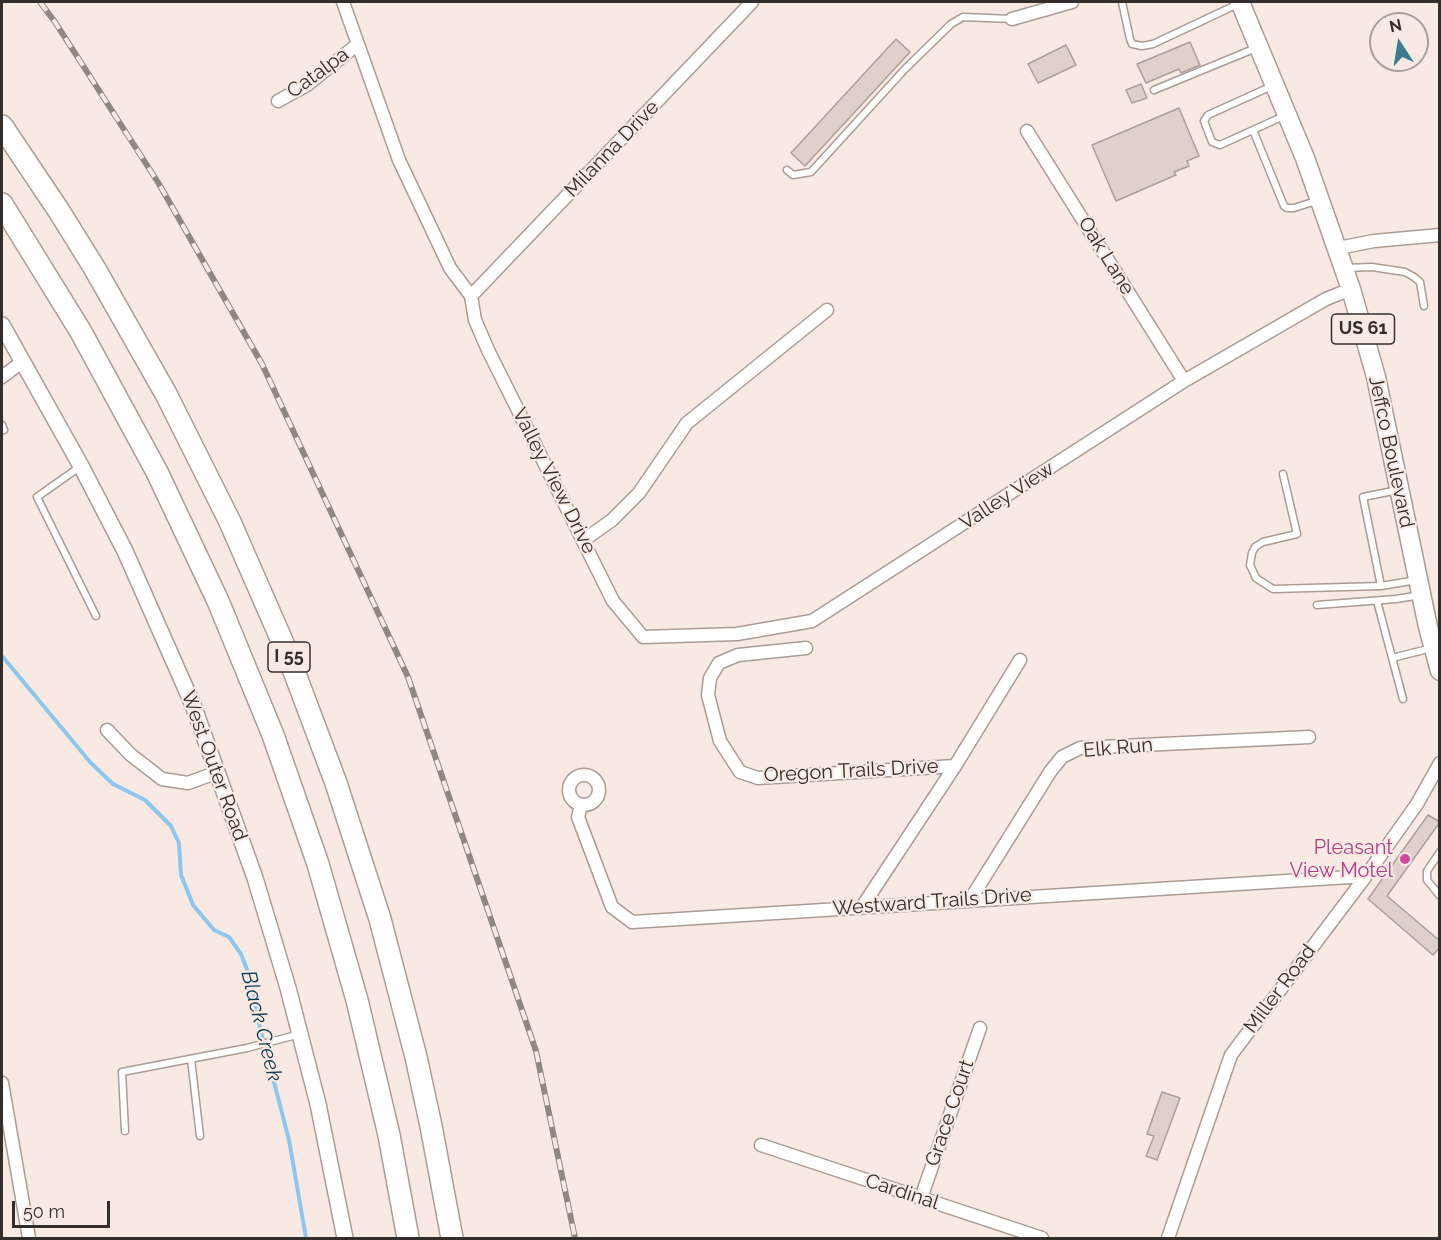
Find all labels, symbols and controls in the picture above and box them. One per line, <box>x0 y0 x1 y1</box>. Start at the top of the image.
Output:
north arrow <box>1369 12 1429 72</box>
text: N <box>1388 15 1404 36</box>
street label: Catalpa <box>282 42 354 104</box>
street label: Milanna Drive <box>560 96 664 202</box>
street label: Oak Lane <box>1073 213 1139 299</box>
road number: US 61 <box>1332 314 1394 344</box>
street label: Jeffco Boulevard <box>1363 374 1419 530</box>
street label: Valley View Drive <box>507 404 601 558</box>
street label: Valley View <box>955 457 1059 535</box>
road number: I 55 <box>268 642 310 672</box>
street label: West Outer Road <box>176 688 252 844</box>
street label: Elk Run <box>1082 733 1154 763</box>
street label: Oregon Trails Drive <box>763 754 939 788</box>
place label: Pleasant View Motel <box>1289 836 1393 883</box>
marker: Pleasant View Motel <box>1398 852 1412 866</box>
street label: Westward Trails Drive <box>832 883 1032 921</box>
street label: Miller Road <box>1239 940 1321 1038</box>
water label: Black Creek <box>235 968 287 1084</box>
street label: Grace Court <box>921 1057 979 1169</box>
street label: Cardinal <box>862 1169 942 1215</box>
scale bar <box>15 1189 112 1227</box>
text: 50 m <box>23 1201 65 1222</box>

